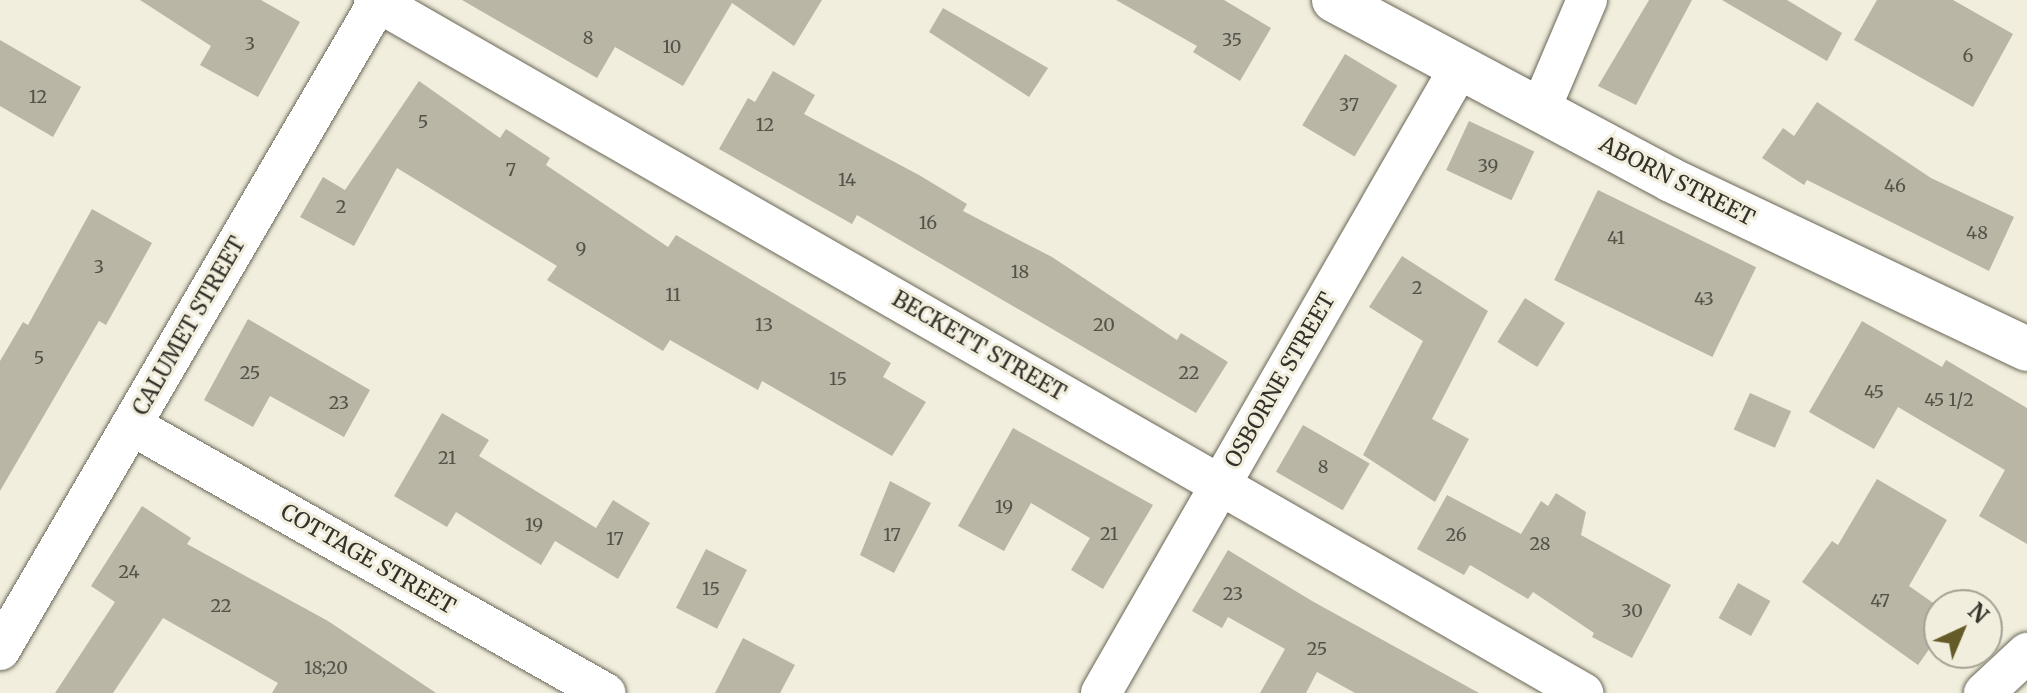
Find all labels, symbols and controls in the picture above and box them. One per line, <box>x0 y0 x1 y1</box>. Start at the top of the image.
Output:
house number: 8 <box>583 27 593 49</box>
house number: 35 <box>1222 29 1242 51</box>
house number: 3 <box>245 33 255 55</box>
house number: 10 <box>663 36 681 58</box>
house number: 6 <box>1963 45 1973 67</box>
house number: 12 <box>29 86 47 108</box>
house number: 37 <box>1339 94 1359 116</box>
house number: 5 <box>418 111 428 133</box>
house number: 12 <box>756 114 774 136</box>
street label: ABORN STREET <box>1595 131 1759 231</box>
house number: 39 <box>1478 155 1498 177</box>
house number: 7 <box>506 159 516 181</box>
house number: 14 <box>838 169 856 191</box>
house number: 46 <box>1884 175 1906 197</box>
house number: 2 <box>336 196 346 218</box>
house number: 16 <box>919 212 937 234</box>
house number: 48 <box>1966 222 1988 244</box>
house number: 41 <box>1607 227 1625 249</box>
street label: CALUMET STREET <box>127 232 251 420</box>
house number: 9 <box>576 238 586 260</box>
house number: 3 <box>94 256 104 278</box>
house number: 18 <box>1011 261 1029 283</box>
house number: 2 <box>1412 277 1422 299</box>
house number: 11 <box>665 284 681 306</box>
street label: BECKETT STREET <box>888 286 1070 406</box>
street label: OSBORNE STREET <box>1219 288 1341 472</box>
house number: 43 <box>1694 288 1714 310</box>
house number: 13 <box>755 314 773 336</box>
house number: 20 <box>1093 314 1115 336</box>
house number: 5 <box>34 347 44 369</box>
house number: 25 <box>240 362 260 384</box>
house number: 22 <box>1178 362 1200 384</box>
house number: 15 <box>829 368 847 390</box>
house number: 45 <box>1864 381 1884 403</box>
house number: 45 1/2 <box>1924 389 1974 411</box>
house number: 23 <box>329 392 349 414</box>
house number: 21 <box>438 447 456 469</box>
house number: 8 <box>1318 456 1328 478</box>
house number: 19 <box>995 496 1013 518</box>
street label: COTTAGE STREET <box>276 498 460 620</box>
house number: 19 <box>525 514 543 536</box>
house number: 21 <box>1100 523 1118 545</box>
house number: 17 <box>883 524 901 546</box>
house number: 26 <box>1445 524 1467 546</box>
house number: 17 <box>606 528 624 550</box>
house number: 28 <box>1529 533 1551 555</box>
house number: 24 <box>118 561 140 583</box>
house number: 15 <box>702 578 720 600</box>
house number: 23 <box>1223 583 1243 605</box>
north arrow <box>1923 589 2003 669</box>
house number: 47 <box>1870 590 1890 612</box>
house number: 22 <box>210 595 232 617</box>
text: N <box>1962 597 1994 629</box>
house number: 30 <box>1621 600 1643 622</box>
house number: 25 <box>1307 638 1327 660</box>
house number: 18;20 <box>304 657 348 679</box>

